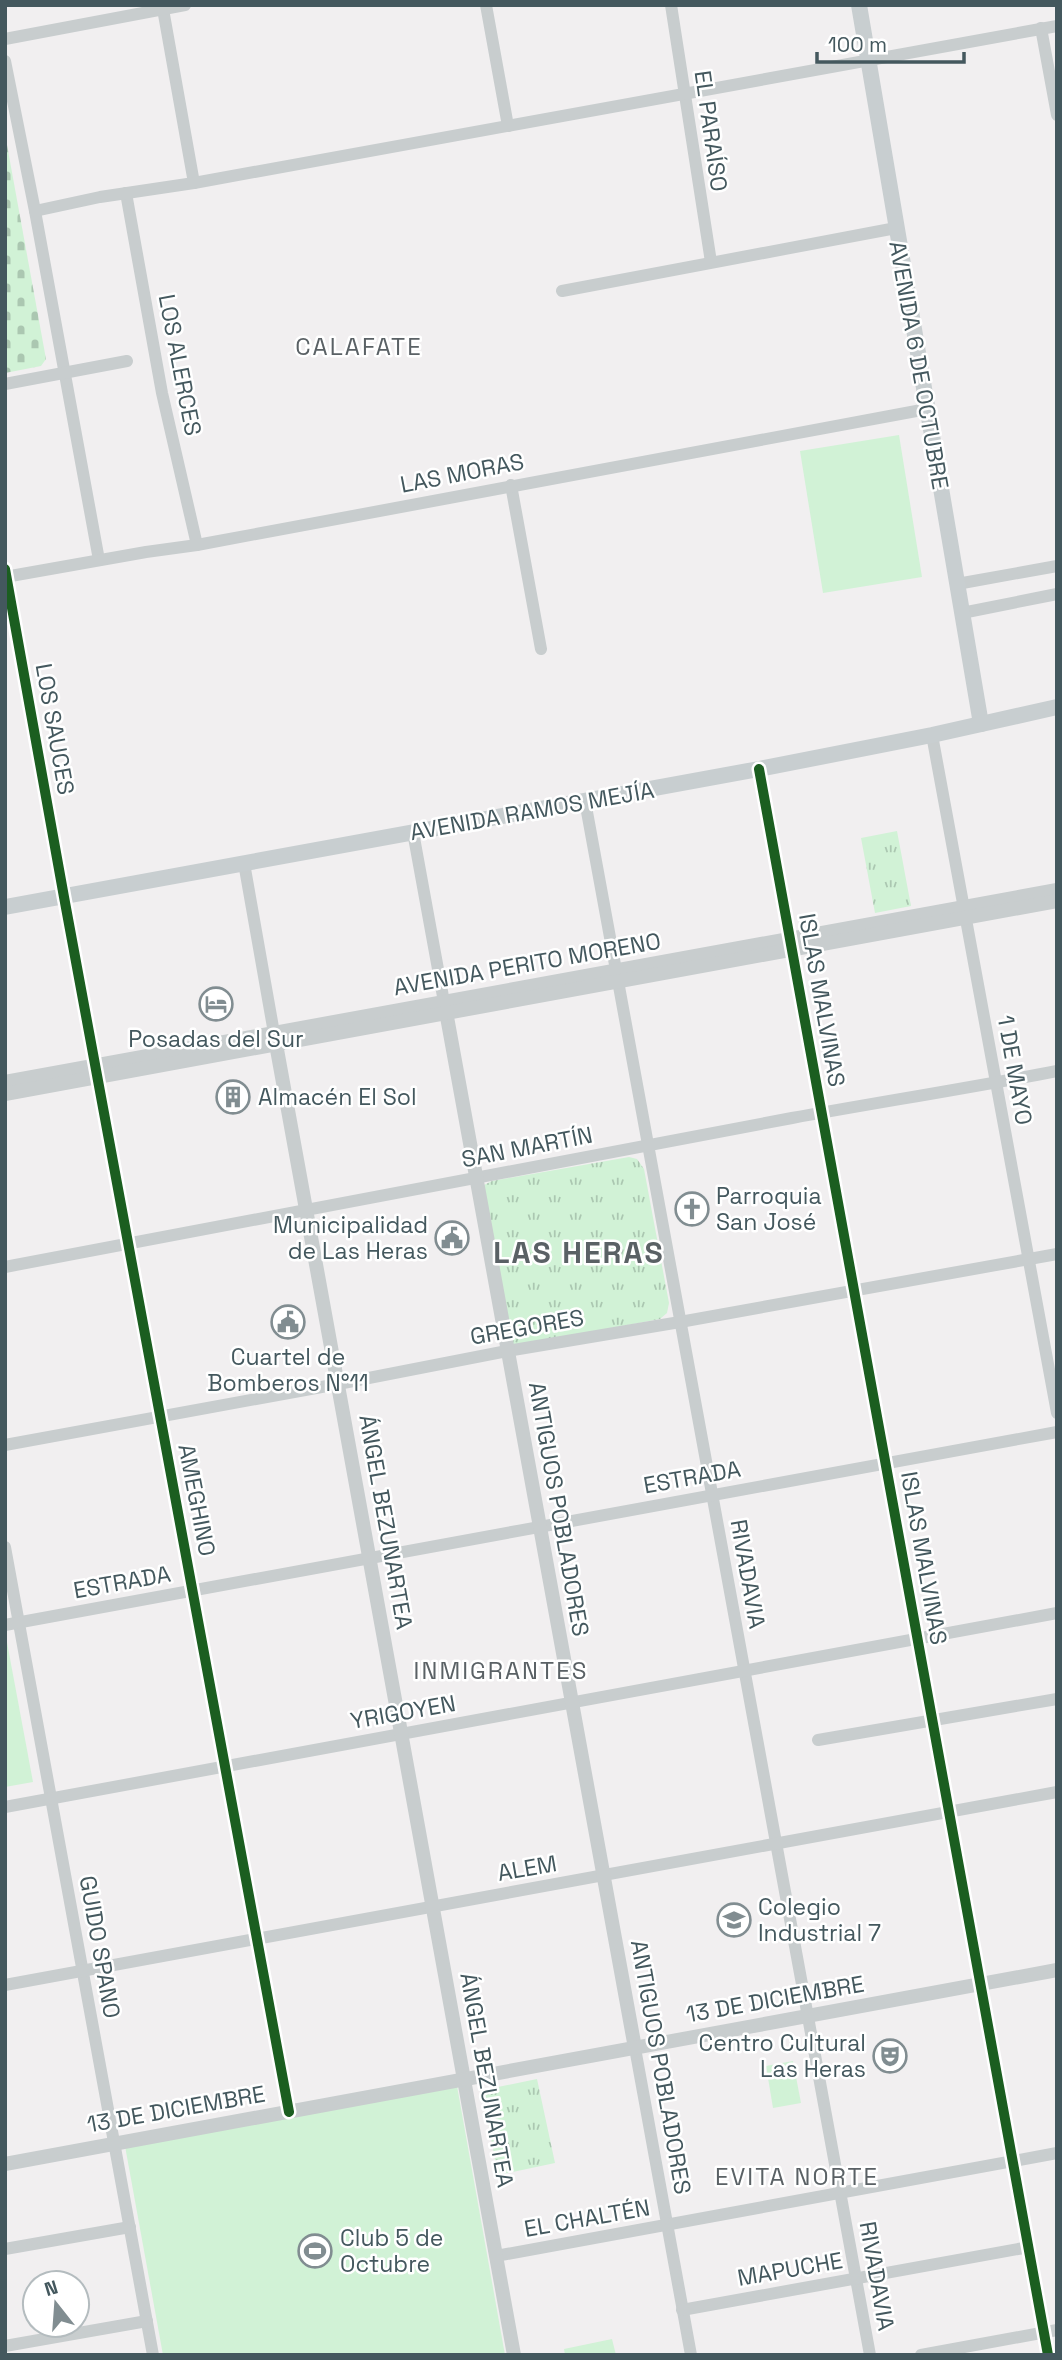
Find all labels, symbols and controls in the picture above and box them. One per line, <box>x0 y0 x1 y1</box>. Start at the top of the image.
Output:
scale bar <box>817 21 964 65</box>
text: 100 m <box>828 31 887 58</box>
street label: EL PARAÍSO <box>688 69 734 193</box>
street label: AVENIDA 6 DE OCTUBRE <box>882 238 956 492</box>
street label: LOS ALERCES <box>152 292 208 438</box>
district label: CALAFATE <box>295 331 423 362</box>
street label: LAS MORAS <box>398 446 526 500</box>
street label: LOS SAUCES <box>29 661 81 797</box>
street label: AVENIDA RAMOS MEJÍA <box>408 775 656 847</box>
street label: ISLAS MALVINAS <box>792 911 852 1089</box>
street label: AVENIDA PERITO MORENO <box>391 926 663 1002</box>
hotel icon: Posadas del Sur <box>197 985 235 1023</box>
street label: 1 DE MAYO <box>991 1013 1039 1127</box>
place label: Posadas del Sur <box>128 1024 304 1054</box>
building icon: Almacén El Sol <box>214 1078 252 1116</box>
place label: Almacén El Sol <box>258 1082 417 1112</box>
street label: SAN MARTÍN <box>459 1120 595 1174</box>
place label: Parroquia San José <box>716 1181 822 1237</box>
church icon: Parroquia San José <box>673 1190 711 1228</box>
place label: Municipalidad de Las Heras <box>273 1210 428 1266</box>
public building icon: Municipalidad de Las Heras <box>433 1219 471 1257</box>
district label: LAS HERAS <box>493 1233 665 1272</box>
street label: GREGORES <box>468 1302 586 1352</box>
public building icon: Cuartel de Bomberos N°11 <box>269 1303 307 1341</box>
place label: Cuartel de Bomberos N°11 <box>207 1342 369 1398</box>
street label: ANTIGUOS POBLADORES <box>522 1379 596 1639</box>
street label: ÁNGEL BEZUNARTEA <box>352 1412 420 1632</box>
street label: AMEGHINO <box>171 1441 223 1559</box>
street label: ESTRADA <box>641 1454 743 1500</box>
street label: ISLAS MALVINAS <box>894 1469 954 1647</box>
street label: RIVADAVIA <box>724 1517 772 1631</box>
street label: ESTRADA <box>71 1559 173 1605</box>
district label: INMIGRANTES <box>414 1655 588 1686</box>
street label: YRIGOYEN <box>348 1688 458 1736</box>
street label: ALEM <box>495 1848 559 1888</box>
street label: GUIDO SPANO <box>73 1873 127 2021</box>
place label: Colegio Industrial 7 <box>758 1892 881 1948</box>
school or university icon: Colegio Industrial 7 <box>715 1901 753 1939</box>
street label: ANTIGUOS POBLADORES <box>624 1937 698 2197</box>
street label: 13 DE DICIEMBRE <box>684 1969 866 2029</box>
street label: ÁNGEL BEZUNARTEA <box>453 1970 521 2190</box>
place label: Centro Cultural Las Heras <box>699 2028 866 2084</box>
theatre icon: Centro Cultural Las Heras <box>871 2037 909 2075</box>
street label: 13 DE DICIEMBRE <box>85 2079 267 2139</box>
district label: EVITA NORTE <box>715 2161 879 2192</box>
street label: EL CHALTÉN <box>522 2192 652 2244</box>
street label: RIVADAVIA <box>853 2219 901 2333</box>
place label: Club 5 de Octubre <box>340 2223 443 2279</box>
sports icon: Club 5 de Octubre <box>296 2232 334 2270</box>
street label: MAPUCHE <box>735 2245 845 2293</box>
north arrow <box>21 2269 91 2339</box>
text: N <box>41 2274 61 2302</box>

